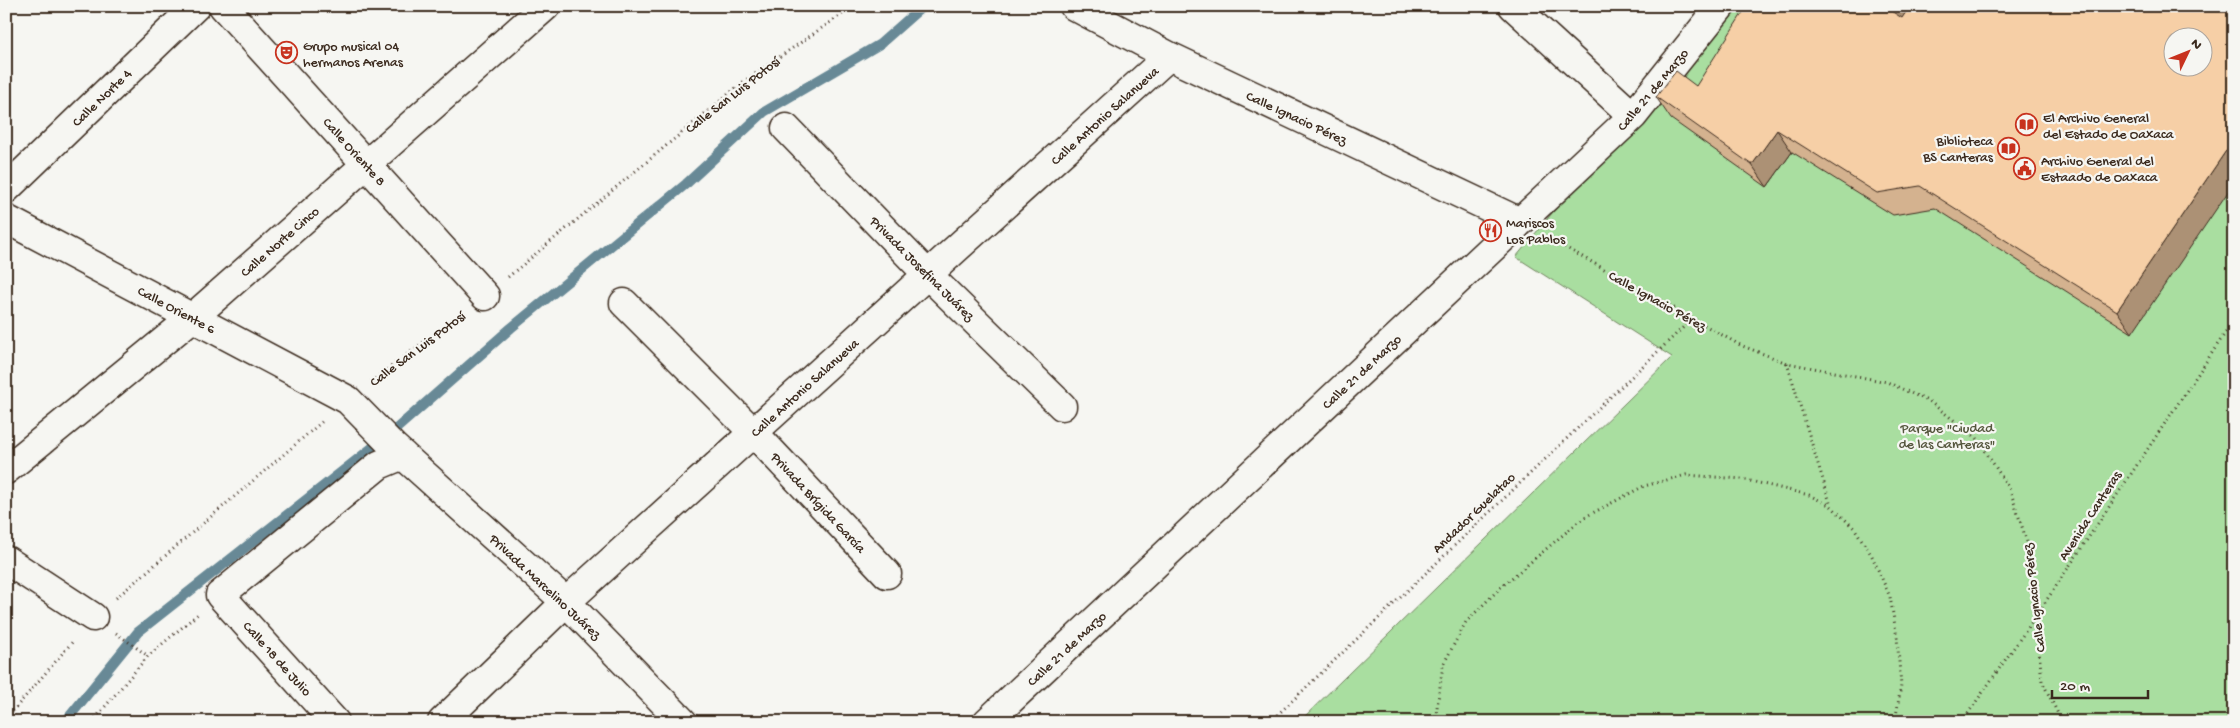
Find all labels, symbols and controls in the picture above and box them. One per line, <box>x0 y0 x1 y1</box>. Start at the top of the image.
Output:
north arrow <box>2162 28 2212 78</box>
text: N <box>2186 36 2205 54</box>
place label: Grupo musical 04 hermanos Arenas <box>303 39 404 72</box>
theatre icon: Grupo musical 04 hermanos Arenas <box>275 41 299 65</box>
street label: Calle 21 de Marzo <box>1614 46 1693 135</box>
street label: Calle San Luis Potosí <box>683 53 785 138</box>
street label: Calle Antonio Salanueva <box>1048 63 1164 170</box>
street label: Calle Norte 4 <box>69 66 136 131</box>
street label: Calle Ignacio Pérez <box>1243 88 1350 150</box>
place label: El Archivo General del Estado de Oaxaca <box>2043 111 2175 144</box>
library icon: El Archivo General del Estado de Oaxaca <box>2015 113 2039 137</box>
street label: Calle Oriente 8 <box>318 115 389 191</box>
place label: Biblioteca BS Canteras <box>1922 134 1994 167</box>
library icon: Biblioteca BS Canteras <box>1997 136 2021 160</box>
place label: Archivo General del Estaado de Oaxaca <box>2041 154 2159 187</box>
public building icon: Archivo General del Estaado de Oaxaca <box>2013 156 2037 180</box>
street label: Calle Norte Cinco <box>238 204 324 282</box>
street label: Privada Josefina Juárez <box>865 213 978 326</box>
place label: Mariscos Los Pablos <box>1506 216 1566 249</box>
restaurant icon: Mariscos Los Pablos <box>1478 218 1502 242</box>
street label: Calle Ignacio Pérez <box>1605 268 1710 337</box>
street label: Calle Oriente 6 <box>134 284 218 339</box>
street label: Calle San Luis Potosí <box>367 308 471 392</box>
street label: Calle 21 de Marzo <box>1319 332 1406 414</box>
street label: Calle Antonio Salanueva <box>748 335 864 442</box>
park label: Parque "Ciudad de las Canteras" <box>1899 421 1995 454</box>
street label: Privada Brígida García <box>765 449 869 558</box>
street label: Avenida Canteras <box>2056 468 2127 564</box>
street label: Andador Guelatao <box>1430 470 1520 558</box>
street label: Privada Marcelino Juárez <box>484 531 604 645</box>
street label: Calle Ignacio Pérez <box>2020 541 2051 653</box>
street label: Calle 21 de Marzo <box>1024 609 1111 691</box>
street label: Calle 18 de Julio <box>238 619 314 701</box>
scale bar <box>2052 668 2149 700</box>
text: 20 m <box>2060 678 2090 696</box>

